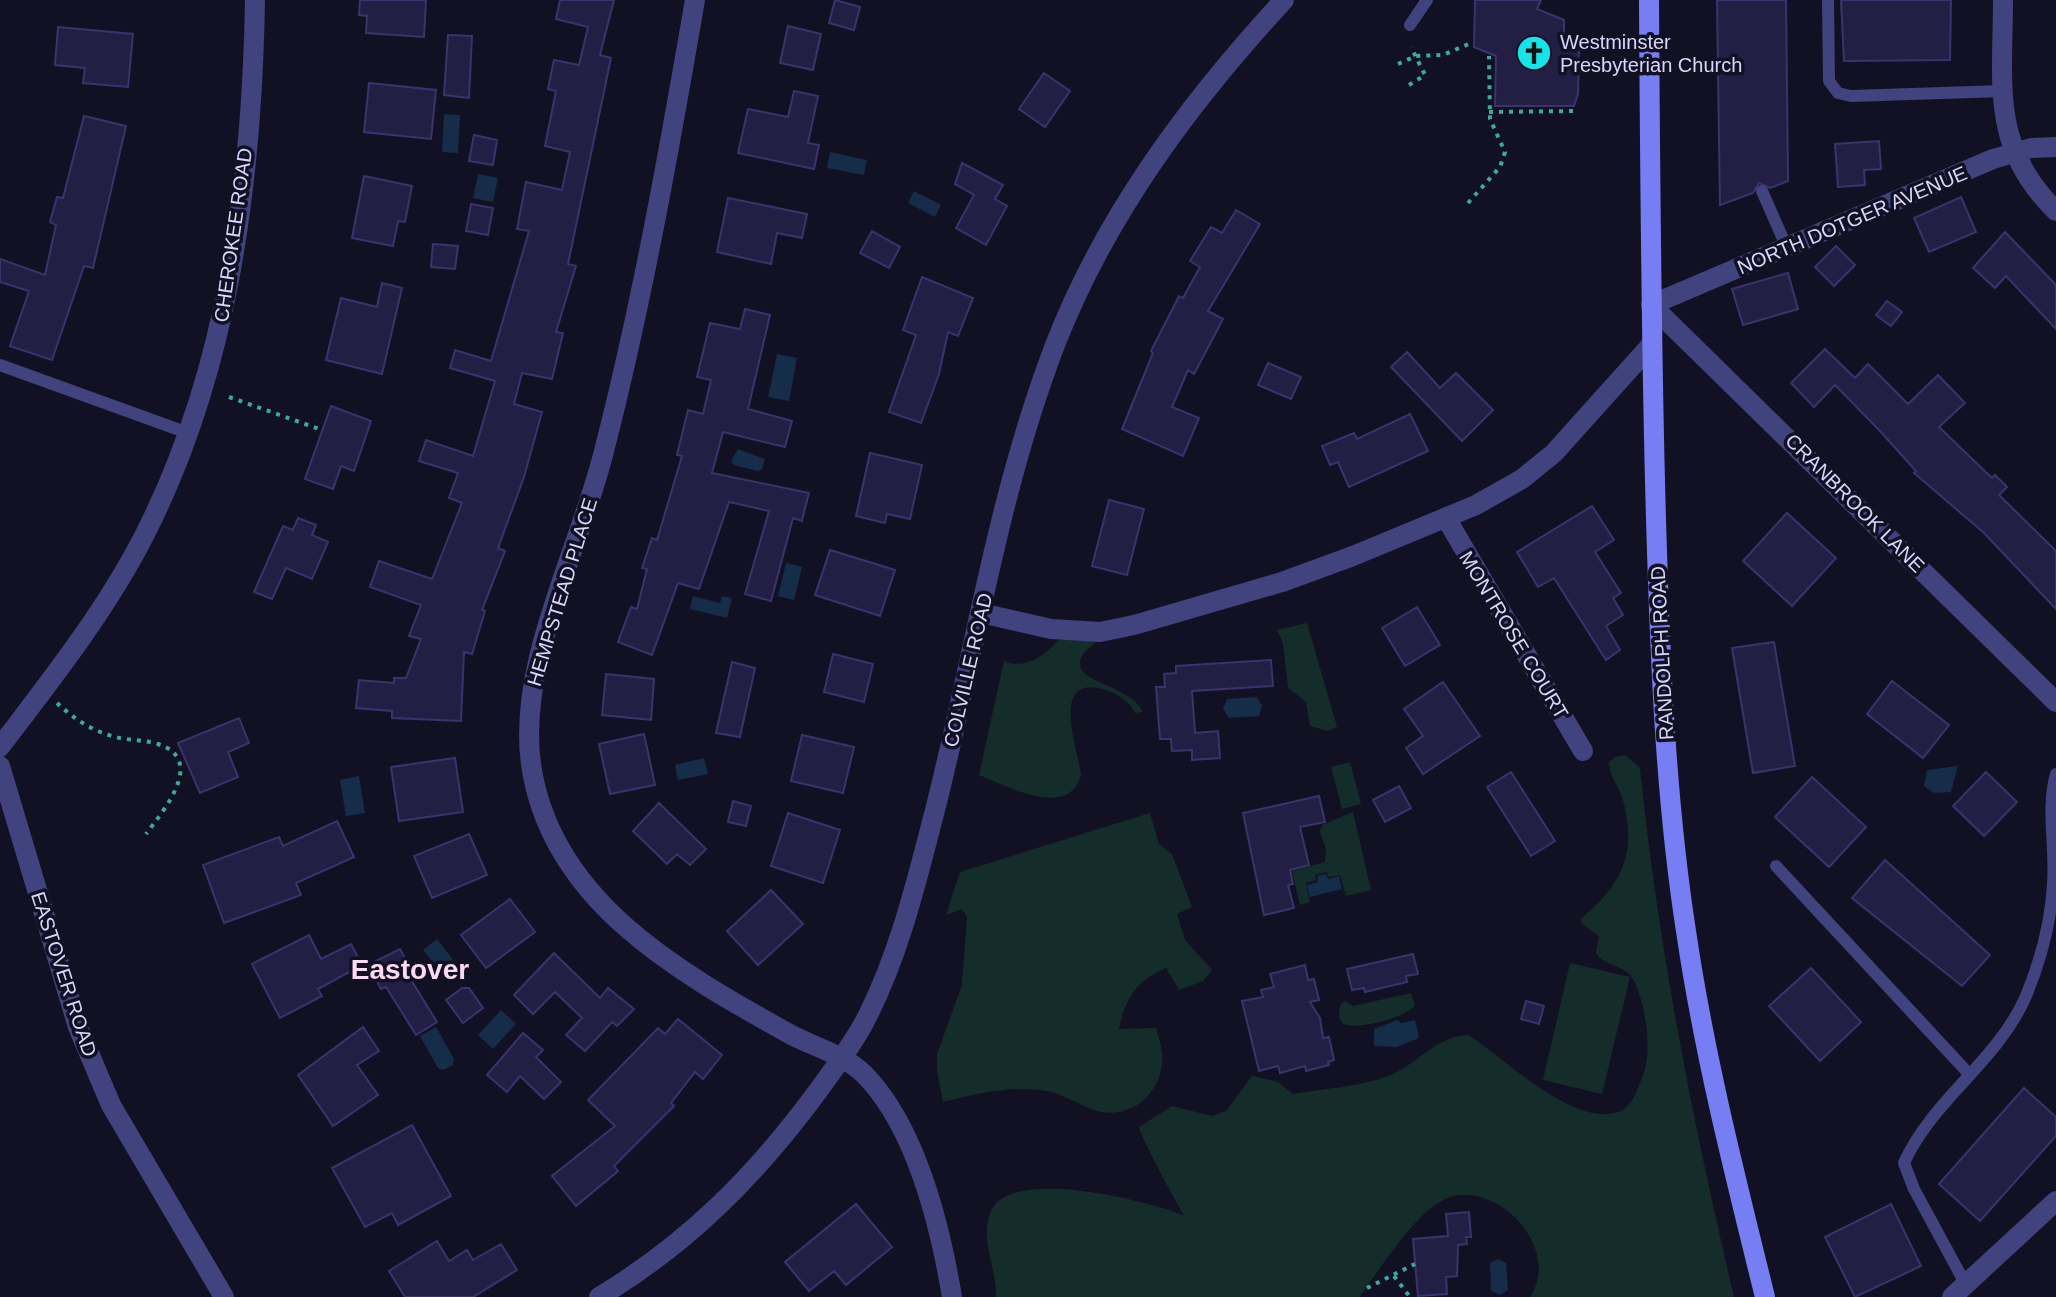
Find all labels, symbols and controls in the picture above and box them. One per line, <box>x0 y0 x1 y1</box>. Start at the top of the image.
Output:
place label: Westminster Presbyterian Church <box>1560 31 1742 76</box>
church icon: Westminster Presbyterian Church <box>1515 34 1553 72</box>
street label: CHEROKEE ROAD <box>210 147 256 323</box>
street label: NORTH DOTGER AVENUE <box>1734 162 1970 278</box>
street label: CRANBROOK LANE <box>1781 429 1929 577</box>
street label: HEMPSTEAD PLACE <box>523 495 601 689</box>
street label: MONTROSE COURT <box>1455 547 1573 723</box>
street label: RANDOLPH ROAD <box>1646 565 1678 741</box>
street label: COLVILLE ROAD <box>940 591 996 749</box>
street label: EASTOVER ROAD <box>27 889 101 1059</box>
district label: Eastover <box>351 954 469 985</box>

